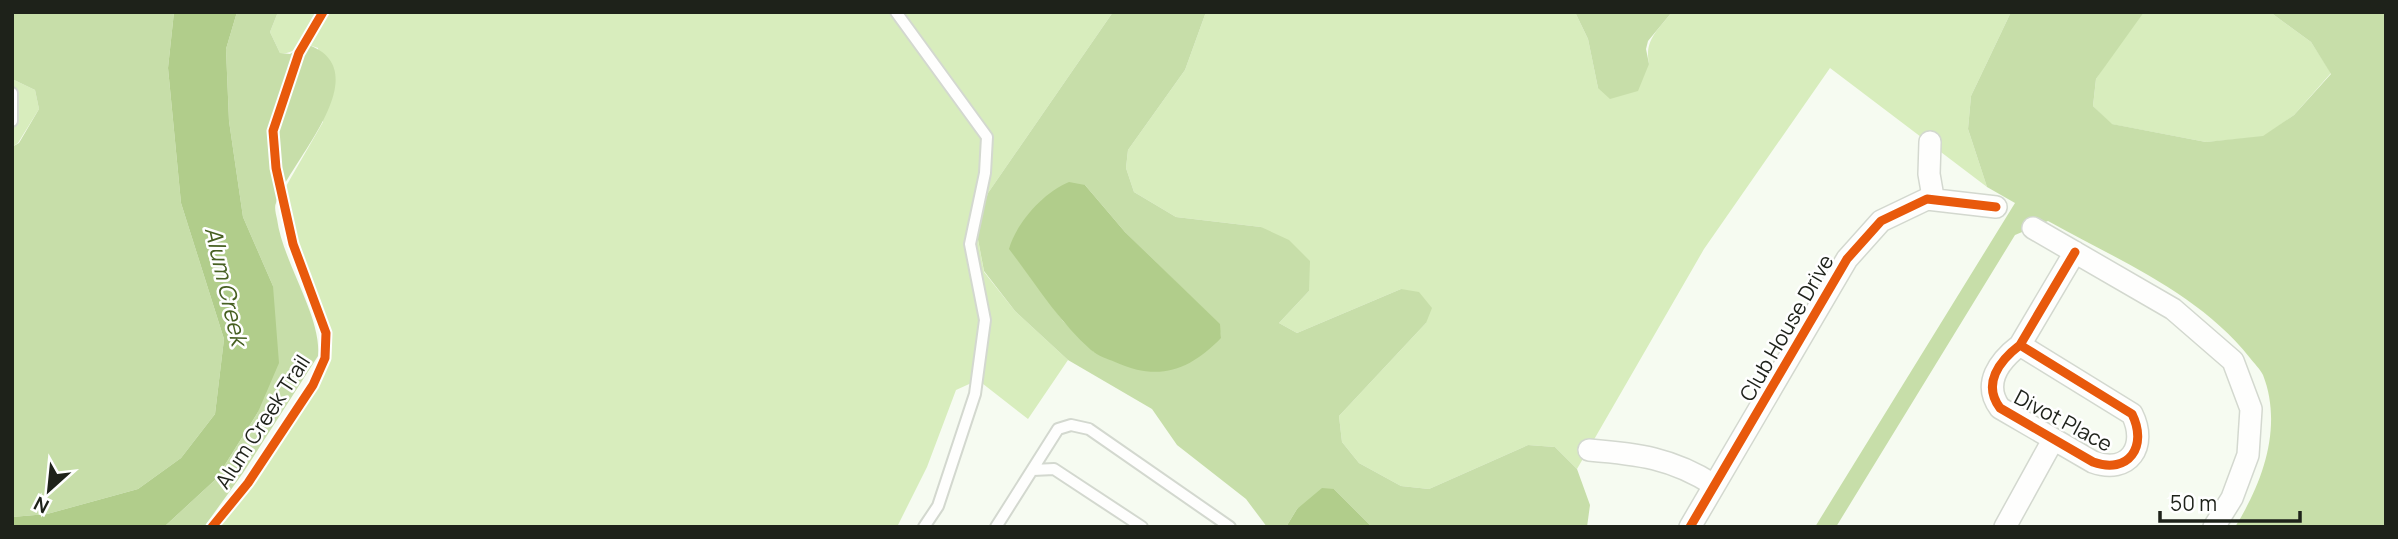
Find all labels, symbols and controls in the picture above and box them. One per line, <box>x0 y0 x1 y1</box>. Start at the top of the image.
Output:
water label: Alum Creek <box>198 223 257 352</box>
street label: Club House Drive <box>1733 249 1839 406</box>
street label: Alum Creek Trail <box>208 349 316 494</box>
street label: Divot Place <box>2010 383 2117 458</box>
north arrow <box>14 455 84 525</box>
scale bar <box>2160 480 2300 524</box>
text: 50 m <box>2170 489 2217 517</box>
text: N <box>29 490 53 520</box>

